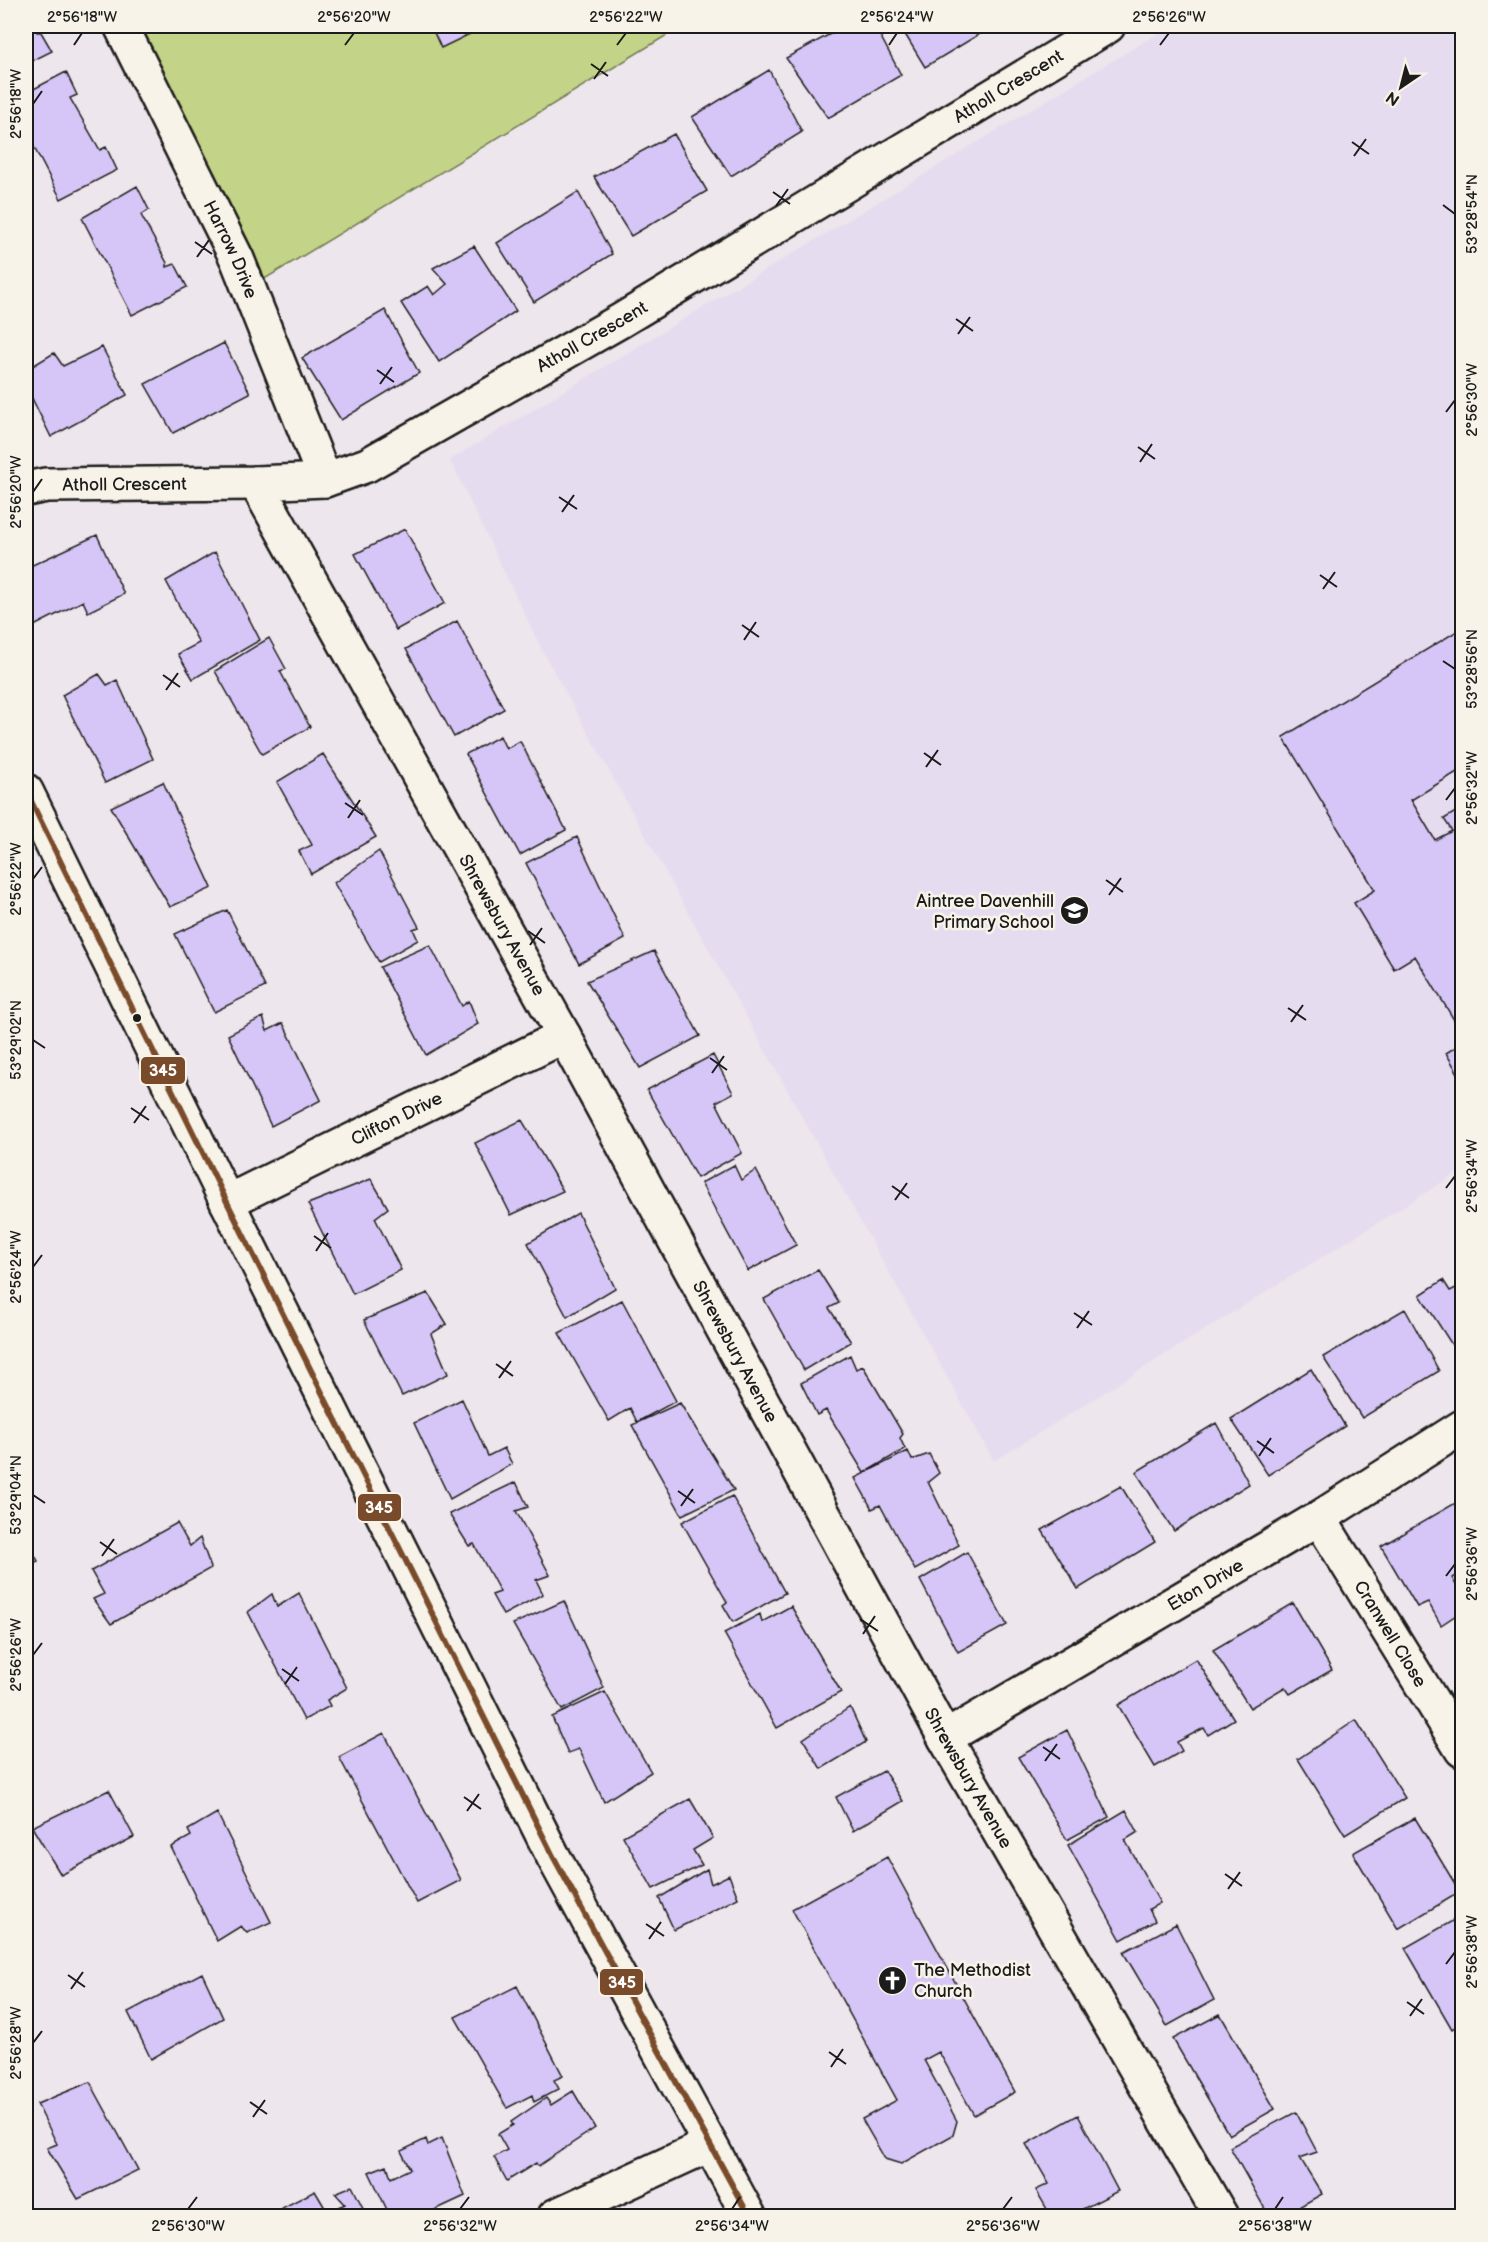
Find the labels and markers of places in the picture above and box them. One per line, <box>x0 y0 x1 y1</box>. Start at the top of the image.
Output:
place label: Aintree Davenhill Primary School <box>916 891 1054 933</box>
school or university icon: Aintree Davenhill Primary School <box>1059 895 1091 927</box>
unlabelled marker <box>131 1012 143 1024</box>
place label: The Methodist Church <box>914 1960 1031 2002</box>
church icon: The Methodist Church <box>877 1964 909 1996</box>

